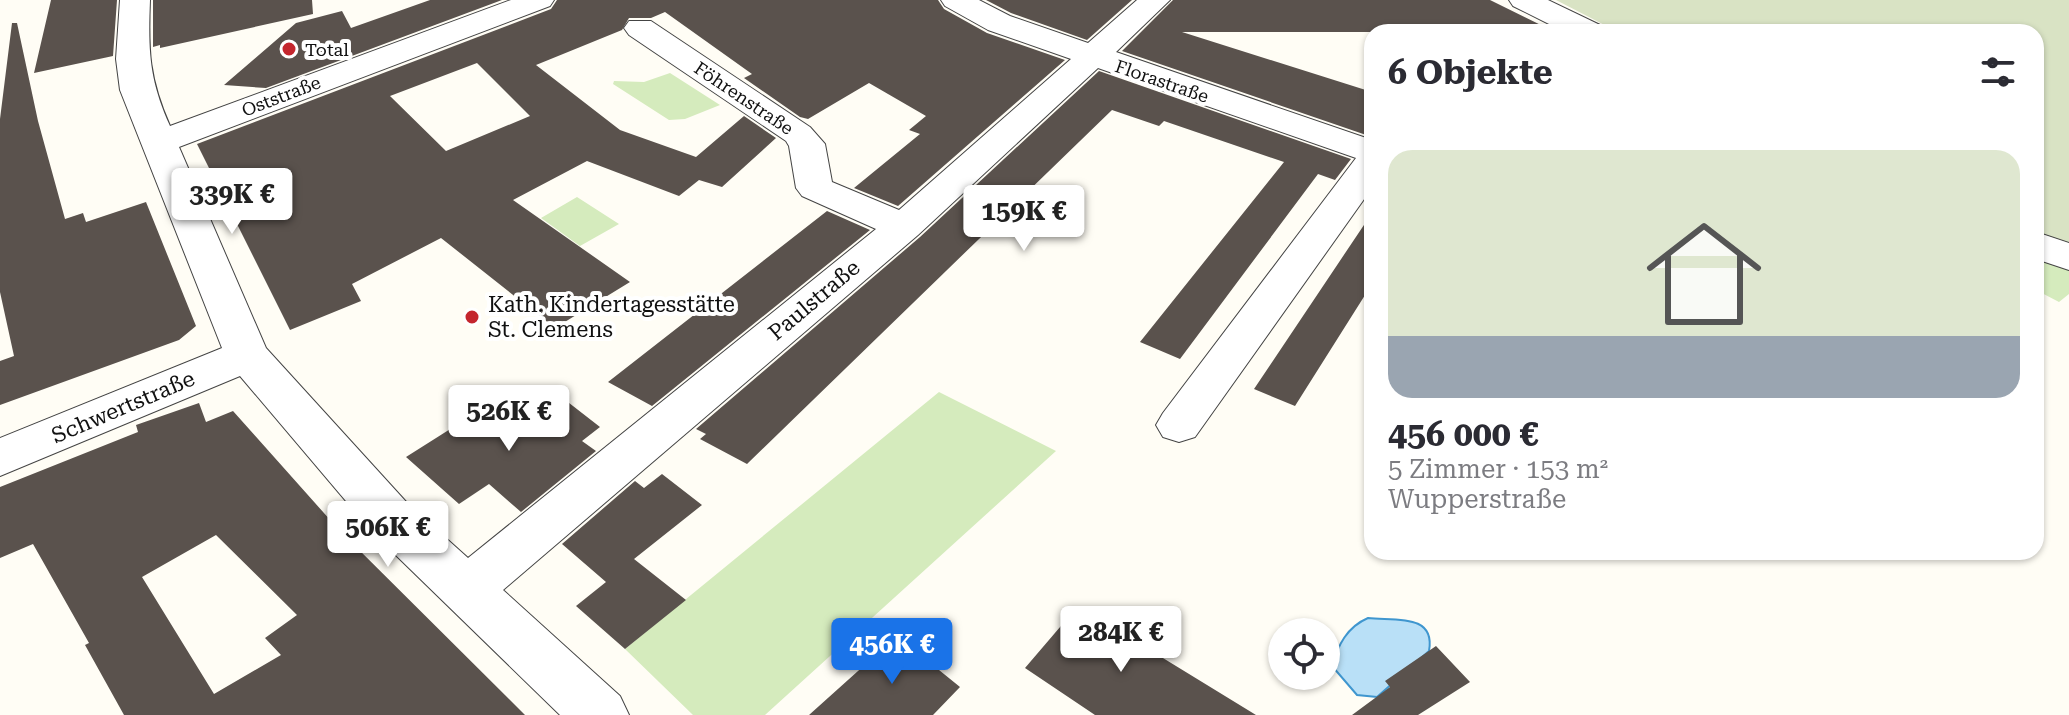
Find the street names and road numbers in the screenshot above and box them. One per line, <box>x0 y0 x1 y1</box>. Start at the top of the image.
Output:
street label: Florastraße <box>1112 55 1212 107</box>
street label: Föhrenstraße <box>691 57 798 139</box>
street label: Oststraße <box>239 71 324 121</box>
street label: Paulstraße <box>763 255 865 345</box>
street label: Schwertstraße <box>48 366 198 448</box>

